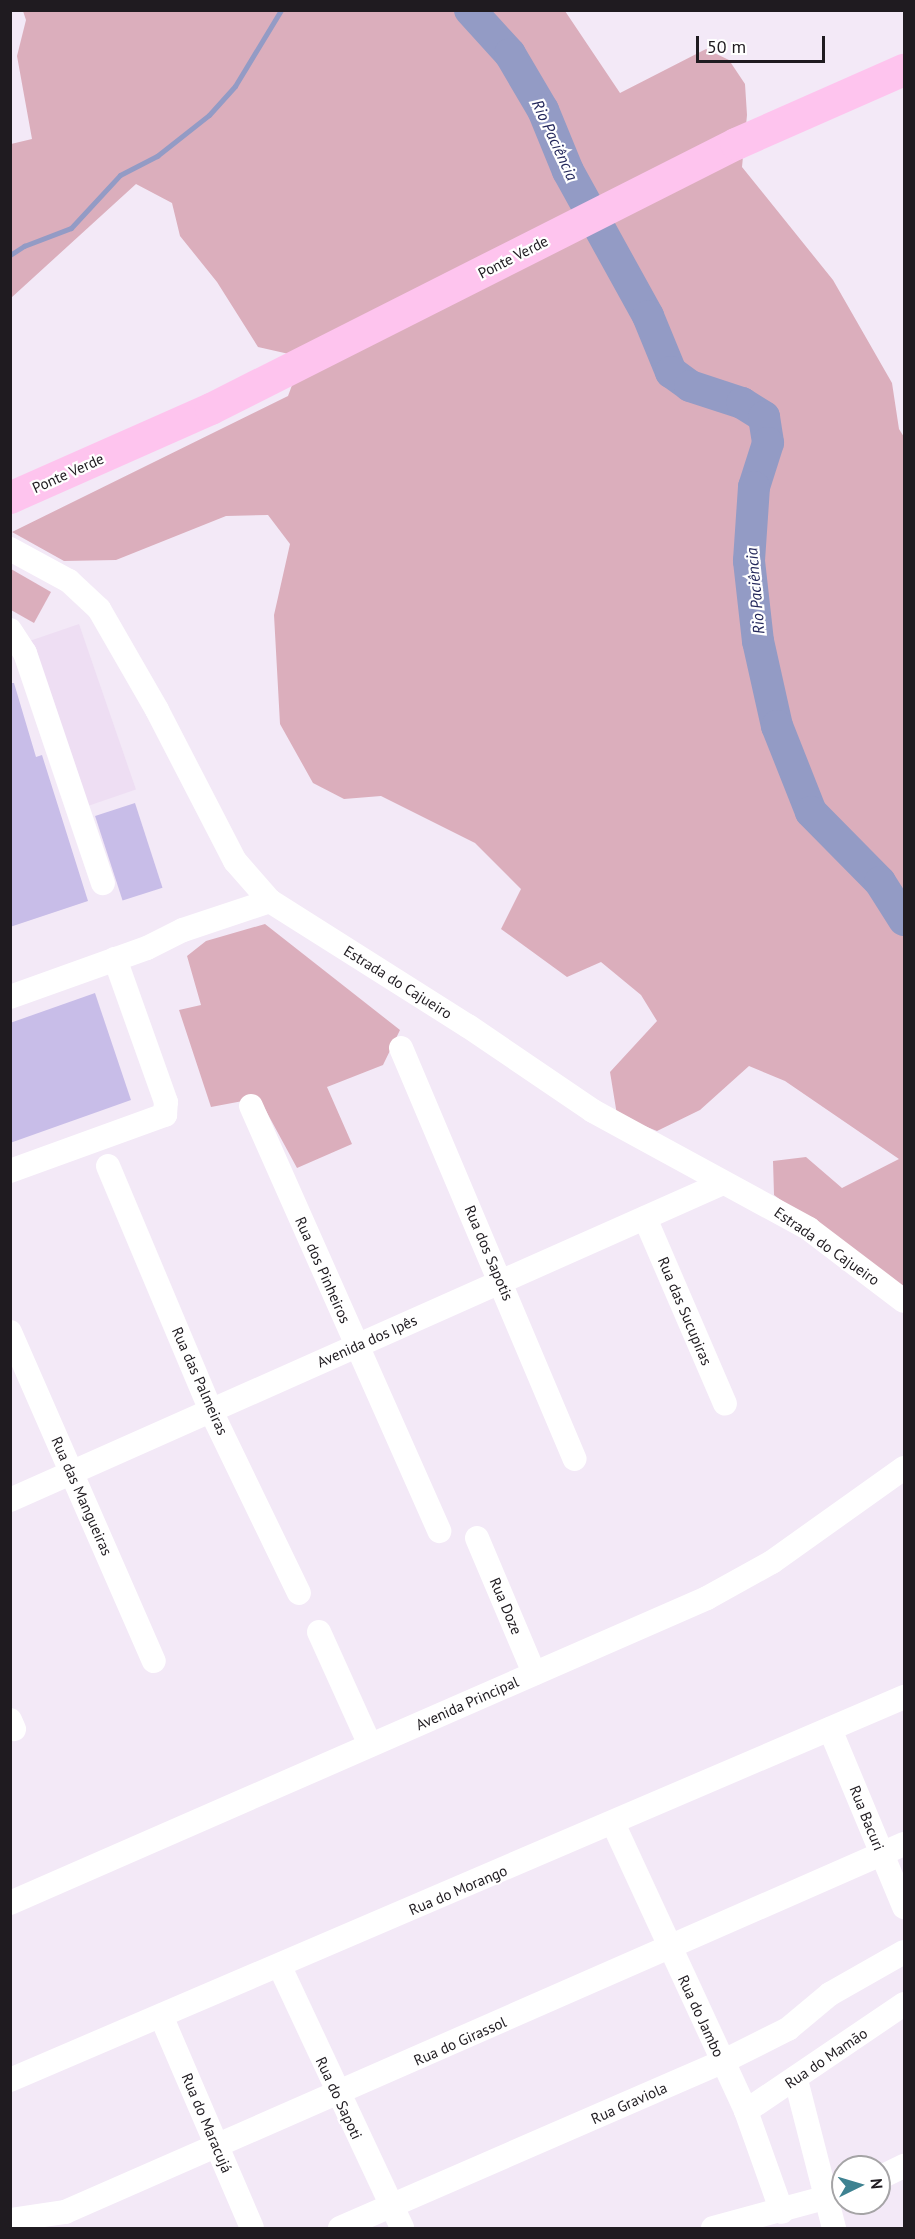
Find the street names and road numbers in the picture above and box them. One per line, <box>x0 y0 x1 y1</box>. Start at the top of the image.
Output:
street label: Ponte Verde <box>475 232 551 282</box>
street label: Ponte Verde <box>29 449 107 497</box>
street label: Estrada do Cajueiro <box>341 941 455 1023</box>
street label: Rua dos Sapotis <box>461 1203 517 1303</box>
street label: Estrada do Cajueiro <box>771 1203 883 1289</box>
street label: Rua dos Pinheiros <box>291 1214 355 1326</box>
street label: Rua das Sucupiras <box>654 1254 716 1368</box>
street label: Avenida dos Ipês <box>314 1311 420 1371</box>
street label: Rua das Palmeiras <box>168 1324 232 1438</box>
street label: Rua das Mangueiras <box>48 1434 116 1558</box>
street label: Rua Doze <box>486 1575 526 1637</box>
street label: Avenida Principal <box>413 1672 521 1734</box>
street label: Rua Bacuri <box>846 1783 888 1853</box>
street label: Rua do Morango <box>406 1861 510 1919</box>
street label: Rua do Jambo <box>674 1972 728 2060</box>
street label: Rua do Girassol <box>411 2013 509 2069</box>
street label: Rua do Mamão <box>781 2024 871 2092</box>
street label: Rua do Sapoti <box>312 2054 366 2142</box>
street label: Rua do Maracujá <box>178 2070 236 2176</box>
street label: Rua Graviola <box>588 2078 670 2128</box>

